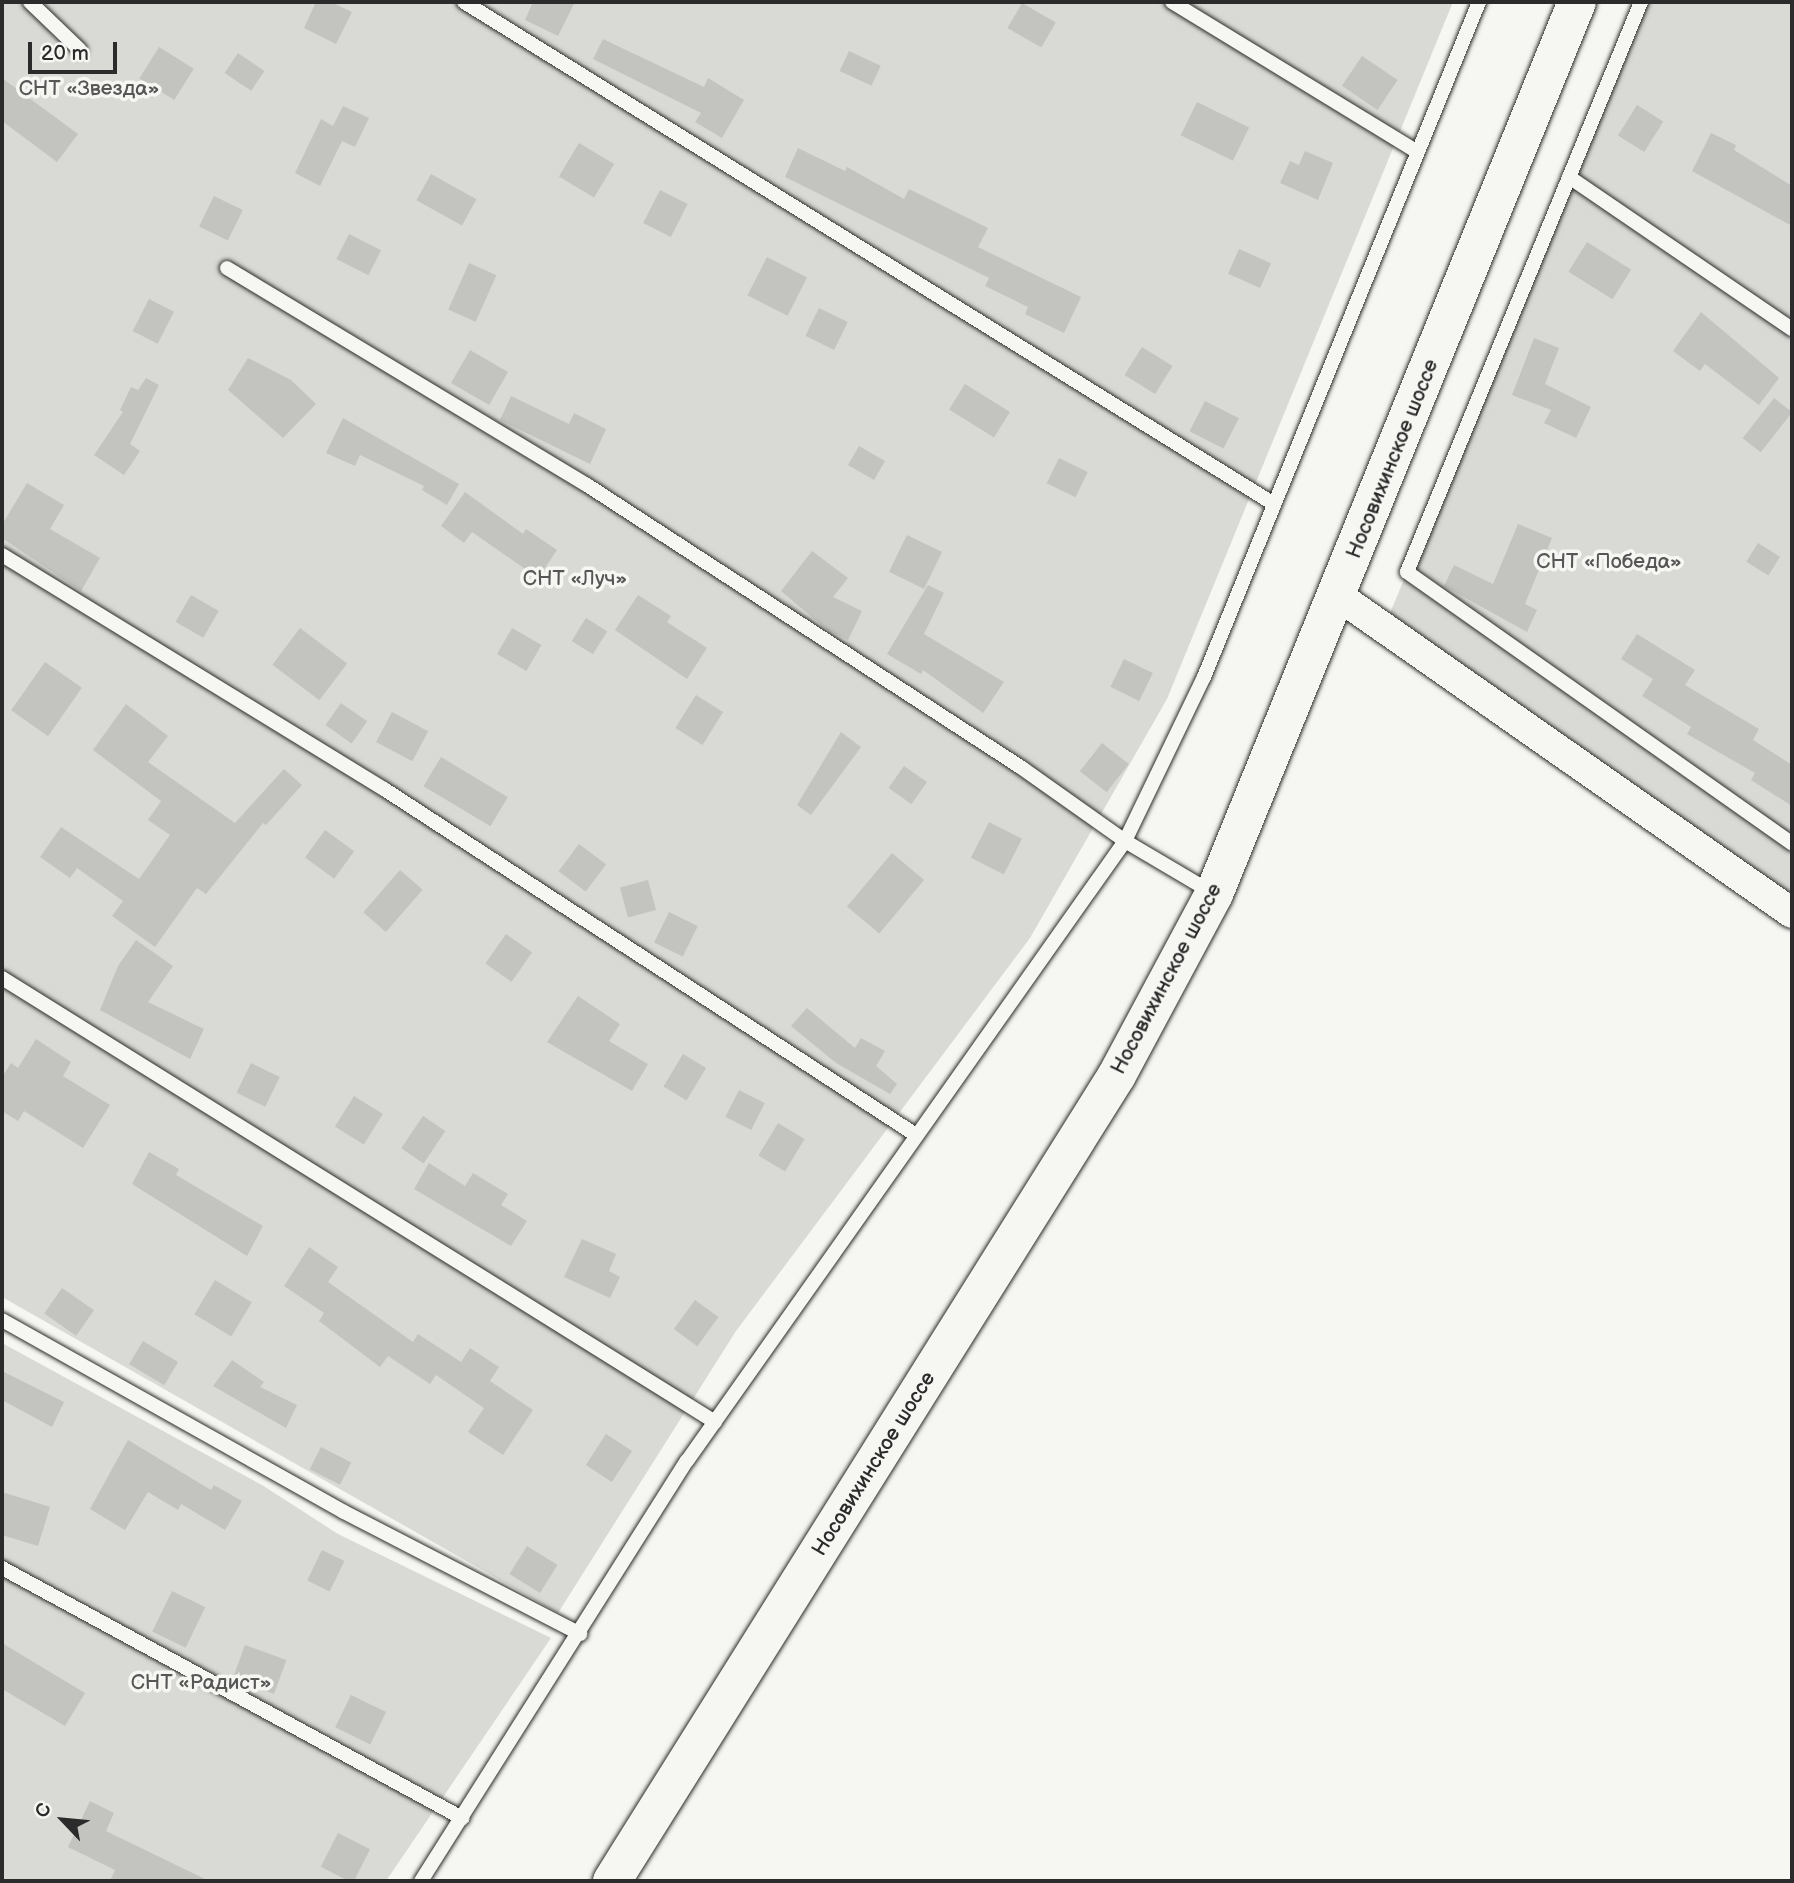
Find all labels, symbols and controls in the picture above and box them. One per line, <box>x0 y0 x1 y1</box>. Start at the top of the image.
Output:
scale bar <box>32 28 121 72</box>
text: 20 m <box>41 41 89 66</box>
park label: СНТ «Звезда» <box>19 76 159 102</box>
street label: Носовихинское шоссе <box>1342 356 1444 562</box>
park label: СНТ «Победа» <box>1536 549 1682 575</box>
park label: СНТ «Луч» <box>523 566 627 592</box>
street label: Носовихинское шоссе <box>1106 879 1228 1079</box>
street label: Носовихинское шоссе <box>807 1367 941 1561</box>
park label: СНТ «Радист» <box>131 1670 271 1696</box>
north arrow <box>28 1785 98 1855</box>
text: С <box>30 1800 57 1822</box>

